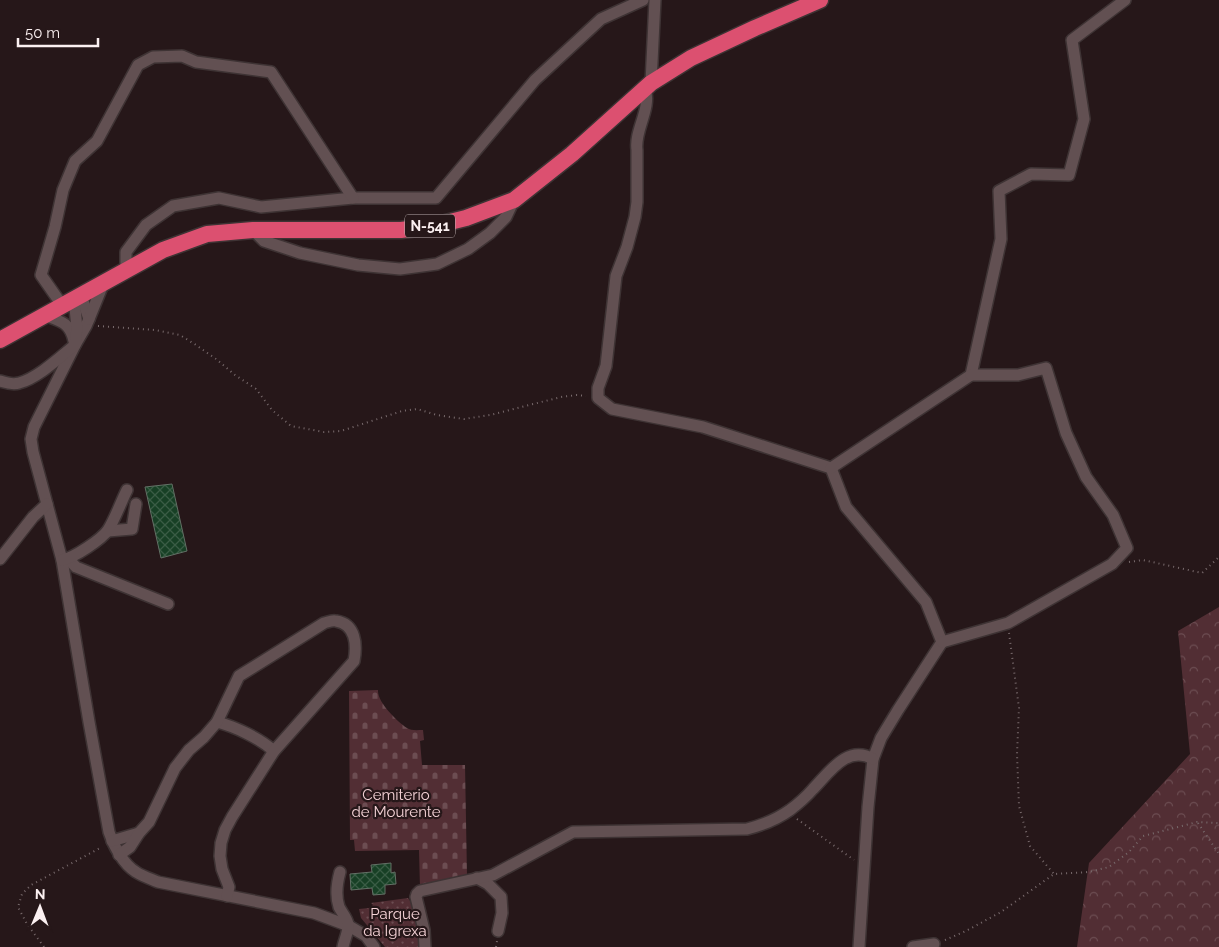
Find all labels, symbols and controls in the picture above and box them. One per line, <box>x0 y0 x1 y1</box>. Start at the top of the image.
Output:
scale bar <box>18 15 98 47</box>
text: 50 m <box>25 24 60 42</box>
road number: N-541 <box>405 215 455 238</box>
park label: Cemiterio de Mourente <box>351 786 441 821</box>
north arrow <box>15 882 65 932</box>
text: N <box>35 886 46 902</box>
park label: Parque da Igrexa <box>363 905 427 940</box>

